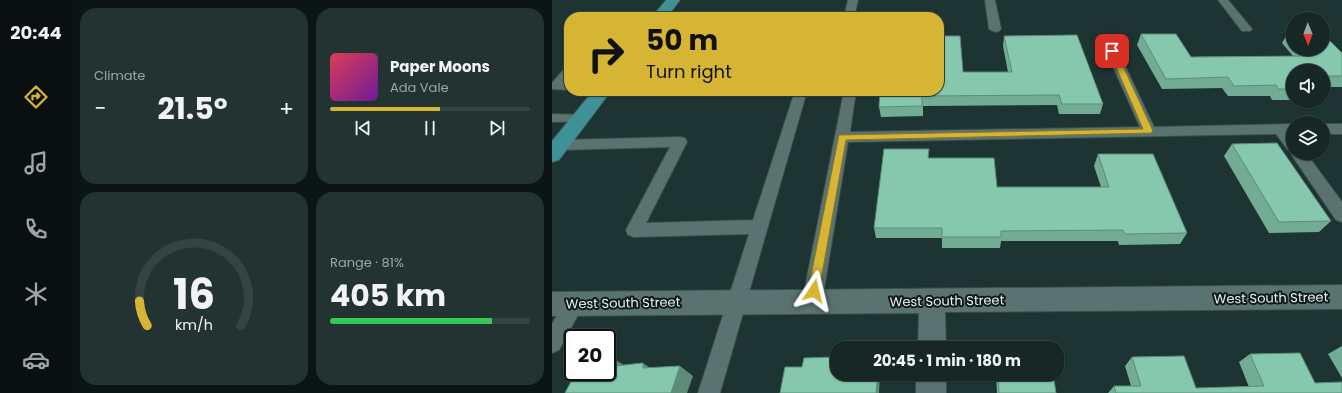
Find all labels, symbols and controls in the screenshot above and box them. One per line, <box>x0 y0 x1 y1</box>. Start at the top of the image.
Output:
north arrow <box>1286 12 1330 56</box>
map controls <box>1286 12 1330 160</box>
text: 20:44 <box>10 20 62 45</box>
text: 50 m <box>646 21 718 60</box>
icon: right <box>580 28 632 80</box>
pin <box>1095 34 1129 68</box>
icon: arrive <box>1101 40 1123 62</box>
text: Paper Moons <box>390 56 490 77</box>
text: Turn right <box>646 59 732 84</box>
button: sound <box>1286 64 1330 108</box>
text: Climate <box>94 66 145 85</box>
text: Ada Vale <box>390 78 449 97</box>
icon: directions <box>22 83 50 111</box>
text: 21.5° <box>157 87 228 130</box>
text: − <box>94 93 106 124</box>
text: + <box>279 93 294 124</box>
button: layers <box>1286 116 1330 160</box>
icon: previous <box>352 117 374 139</box>
icon: pause <box>419 117 441 139</box>
icon: next <box>486 117 508 139</box>
icon: music <box>22 149 50 177</box>
icon: phone <box>22 215 50 243</box>
text: Range · 81% <box>330 253 404 272</box>
text: 16 <box>173 265 215 324</box>
position arrow <box>793 270 835 312</box>
text: 405 km <box>330 274 446 317</box>
icon: climate <box>22 280 50 308</box>
street label: West South Street <box>1214 287 1329 308</box>
street label: West South Street <box>890 290 1005 311</box>
street label: West South Street <box>566 292 681 313</box>
text: km/h <box>175 315 213 335</box>
speed limit sign: 20 <box>564 329 616 381</box>
icon: car <box>22 346 50 374</box>
text: 20:45 · 1 min · 180 m <box>873 350 1021 371</box>

